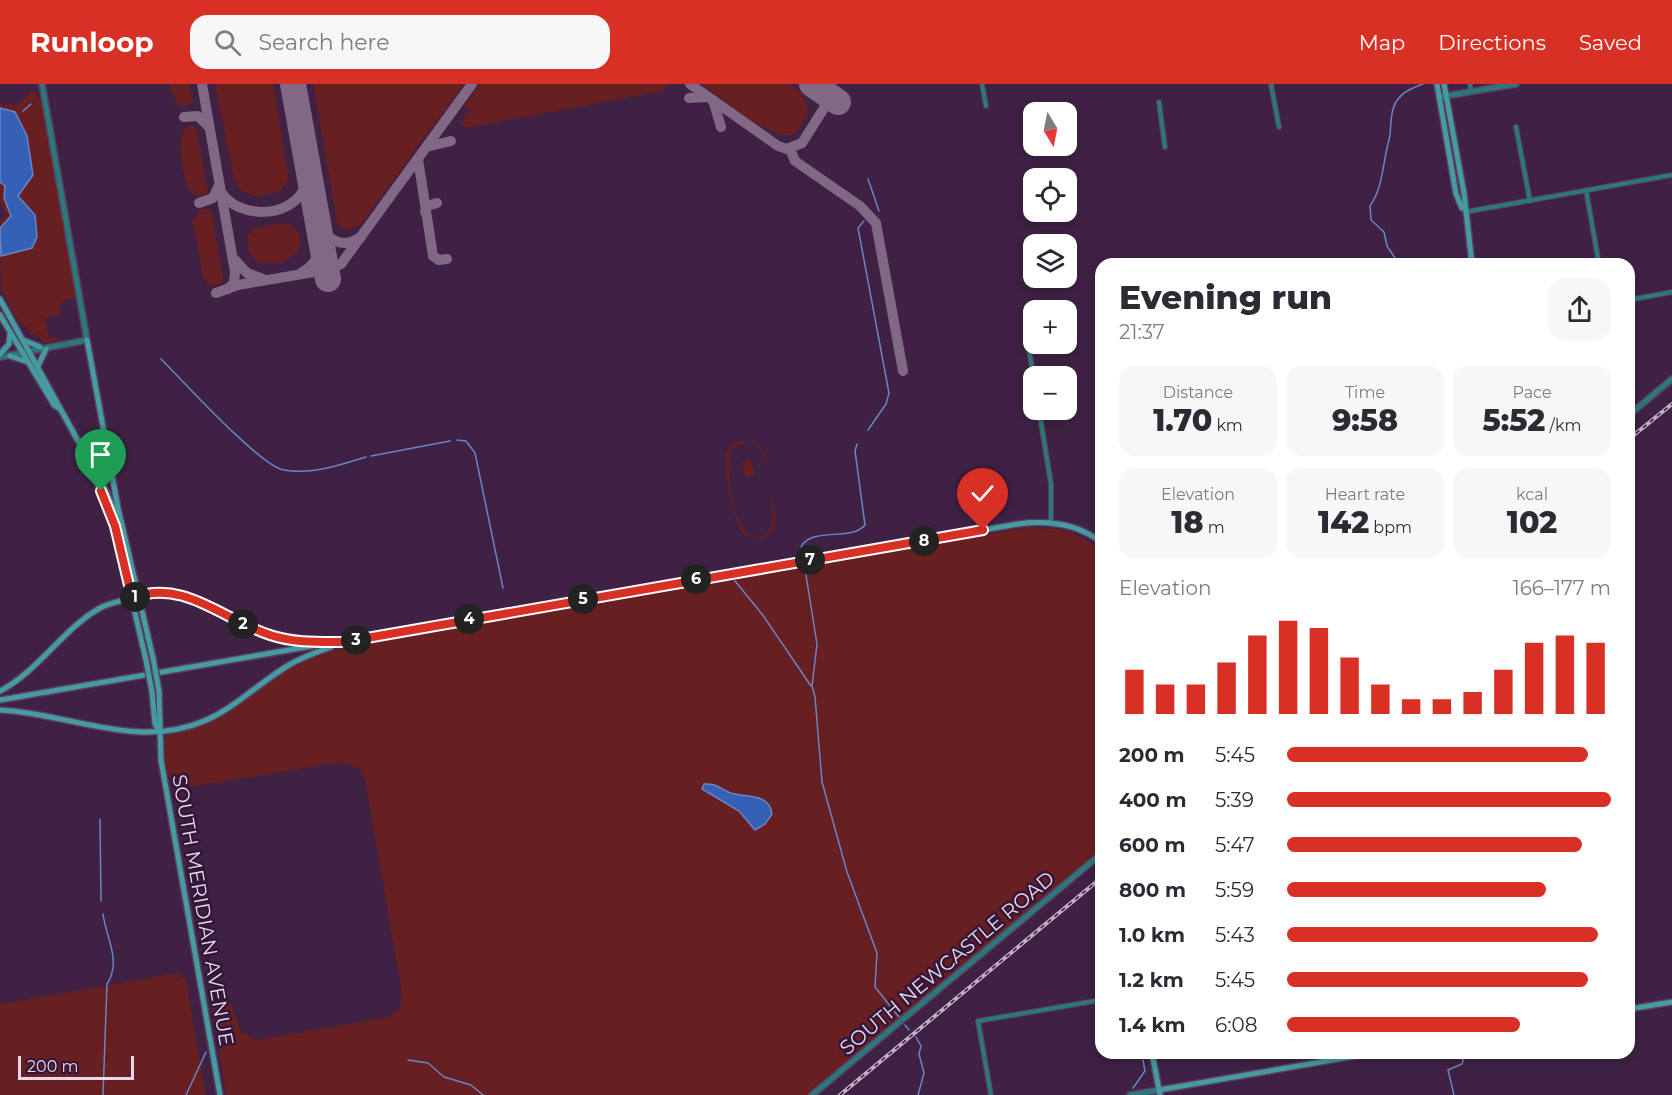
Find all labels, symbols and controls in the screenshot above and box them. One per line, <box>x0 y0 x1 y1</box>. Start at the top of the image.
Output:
search box <box>190 15 610 69</box>
text: Runloop <box>30 25 154 59</box>
icon: search <box>211 26 244 59</box>
text: Search here <box>259 29 389 56</box>
text: Map <box>1359 30 1405 55</box>
text: Directions <box>1438 30 1546 55</box>
text: Saved <box>1579 30 1642 55</box>
north arrow <box>1023 102 1077 156</box>
map controls <box>1023 102 1077 420</box>
button: locate <box>1023 168 1077 222</box>
button: layers <box>1023 234 1077 288</box>
text: Evening run <box>1119 277 1332 317</box>
button: share <box>1548 278 1611 341</box>
button: + <box>1023 300 1077 354</box>
text: 21:37 <box>1119 320 1165 344</box>
button: − <box>1023 366 1077 420</box>
text: Distance <box>1163 383 1233 402</box>
text: Time <box>1345 383 1385 402</box>
text: Pace <box>1512 383 1552 402</box>
text: 1.70 <box>1153 402 1212 439</box>
text: 9:58 <box>1332 402 1398 439</box>
text: 5:52 <box>1483 402 1545 439</box>
text: km <box>1212 416 1243 435</box>
text: /km <box>1545 416 1581 435</box>
pin <box>75 429 126 491</box>
icon: arrive <box>84 438 117 471</box>
pin <box>957 468 1008 530</box>
icon: check <box>966 477 999 510</box>
text: Elevation <box>1161 485 1235 504</box>
text: Heart rate <box>1325 485 1405 504</box>
text: kcal <box>1516 485 1548 504</box>
text: 18 <box>1171 504 1204 541</box>
text: 142 <box>1318 504 1369 541</box>
text: 102 <box>1507 504 1557 541</box>
text: m <box>1204 518 1225 537</box>
text: bpm <box>1369 518 1412 537</box>
pin: 8 <box>909 526 939 556</box>
text: 8 <box>919 531 929 550</box>
pin: 7 <box>795 545 825 575</box>
text: 7 <box>805 550 815 569</box>
pin: 6 <box>681 564 711 594</box>
text: 6 <box>691 569 701 588</box>
text: Elevation <box>1119 576 1211 600</box>
text: 166–177 m <box>1512 576 1611 600</box>
pin: 1 <box>120 582 150 612</box>
pin: 5 <box>568 584 598 614</box>
text: 1 <box>132 587 138 606</box>
text: 5 <box>578 589 588 608</box>
pin: 4 <box>454 604 484 634</box>
pin: 2 <box>228 609 258 639</box>
text: 4 <box>463 609 475 628</box>
text: 2 <box>238 614 248 633</box>
pin: 3 <box>341 625 371 655</box>
text: 3 <box>351 630 361 649</box>
text: 200 m <box>1119 743 1185 767</box>
text: 5:45 <box>1215 743 1255 767</box>
street label: SOUTH MERIDIAN AVENUE <box>167 772 239 1048</box>
text: 400 m <box>1119 788 1187 812</box>
text: 5:39 <box>1215 788 1254 812</box>
text: 600 m <box>1119 833 1186 857</box>
text: 5:47 <box>1215 833 1255 857</box>
street label: SOUTH NEWCASTLE ROAD <box>835 866 1059 1060</box>
text: 800 m <box>1119 878 1186 902</box>
text: 5:59 <box>1215 878 1254 902</box>
text: 1.0 km <box>1119 923 1185 947</box>
text: 5:43 <box>1215 923 1255 947</box>
text: 1.2 km <box>1119 968 1184 992</box>
text: 5:45 <box>1215 968 1255 992</box>
text: 1.4 km <box>1119 1013 1186 1037</box>
text: 6:08 <box>1215 1013 1257 1037</box>
scale bar <box>18 1053 134 1080</box>
text: 200 m <box>27 1057 78 1076</box>

